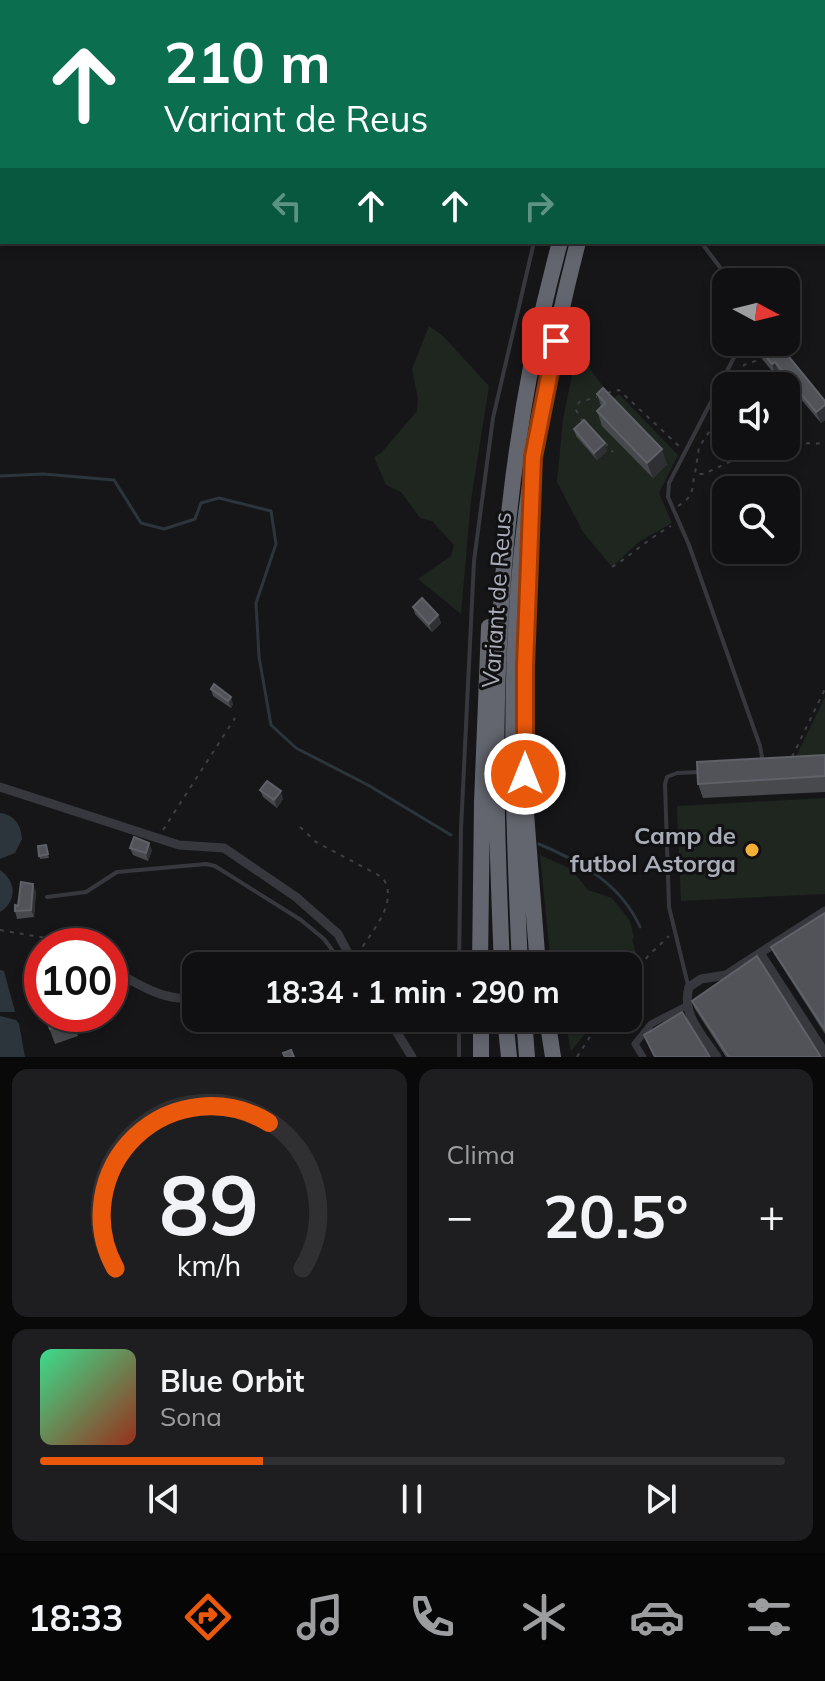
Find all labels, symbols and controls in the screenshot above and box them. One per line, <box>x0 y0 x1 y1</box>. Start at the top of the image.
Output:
text: 210 m <box>164 27 331 97</box>
icon: ahead <box>32 32 136 136</box>
text: Variant de Reus <box>164 96 428 141</box>
icon: left <box>265 184 309 228</box>
icon: ahead <box>349 184 393 228</box>
icon: ahead <box>433 184 477 228</box>
icon: right <box>517 184 561 228</box>
north arrow <box>712 268 800 356</box>
map controls <box>712 268 800 564</box>
pin <box>522 307 590 375</box>
icon: arrive <box>534 319 578 363</box>
button: sound <box>712 372 800 460</box>
button: search <box>712 476 800 564</box>
street label: Variant de Reus <box>475 511 517 689</box>
position arrow <box>483 732 567 816</box>
place label: Camp de futbol Astorga <box>570 820 736 878</box>
marker: Camp de futbol Astorga <box>743 841 761 859</box>
speed limit sign: 100 <box>24 928 128 1032</box>
text: 18:34 · 1 min · 290 m <box>264 973 560 1011</box>
text: Clima <box>447 1138 515 1171</box>
text: 89 <box>159 1151 259 1256</box>
text: 20.5° <box>543 1178 689 1253</box>
text: − <box>447 1188 473 1243</box>
text: + <box>759 1188 785 1243</box>
text: km/h <box>177 1247 242 1283</box>
text: Blue Orbit <box>160 1362 304 1400</box>
text: Sona <box>160 1400 222 1433</box>
icon: previous <box>142 1477 186 1521</box>
icon: pause <box>390 1477 434 1521</box>
icon: next <box>639 1477 683 1521</box>
icon: directions <box>180 1589 236 1645</box>
icon: music <box>292 1589 348 1645</box>
icon: phone <box>404 1589 460 1645</box>
icon: climate <box>516 1589 572 1645</box>
icon: car <box>629 1589 685 1645</box>
icon: filters <box>741 1589 797 1645</box>
text: 18:33 <box>28 1595 123 1640</box>

